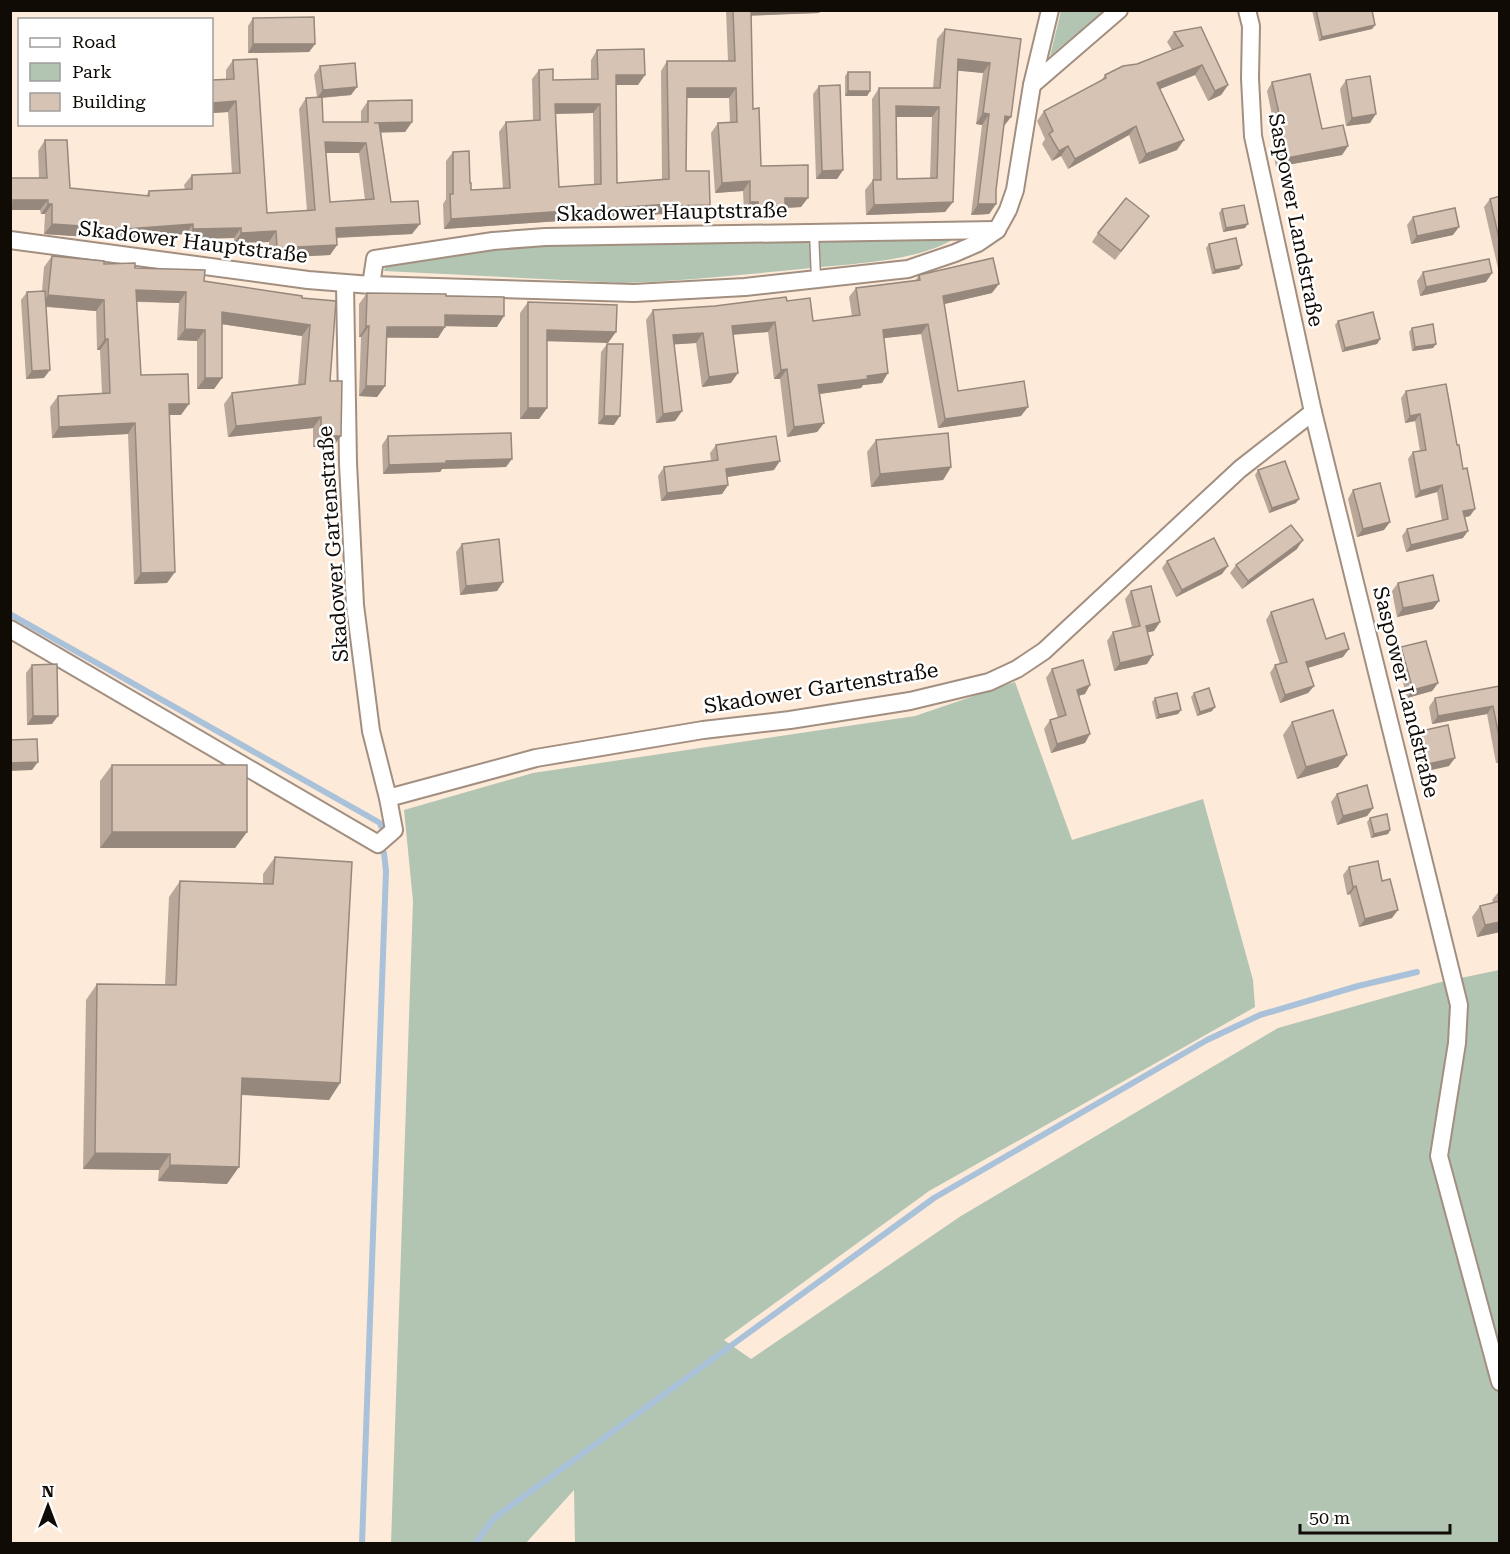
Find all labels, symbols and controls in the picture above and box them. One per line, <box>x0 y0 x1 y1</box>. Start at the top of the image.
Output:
legend <box>18 18 213 126</box>
text: Road <box>72 31 117 52</box>
text: Park <box>72 61 112 82</box>
text: Building <box>72 91 146 112</box>
street label: Saspower Landstraße <box>1264 111 1328 329</box>
street label: Skadower Hauptstraße <box>556 198 788 226</box>
street label: Skadower Hauptstraße <box>77 216 309 268</box>
street label: Skadower Gartenstraße <box>313 425 353 663</box>
street label: Saspower Landstraße <box>1368 584 1444 800</box>
street label: Skadower Gartenstraße <box>702 658 940 718</box>
north arrow <box>18 1476 78 1536</box>
text: N <box>42 1482 54 1501</box>
scale bar <box>1300 1497 1450 1535</box>
text: 50 m <box>1309 1507 1350 1528</box>

